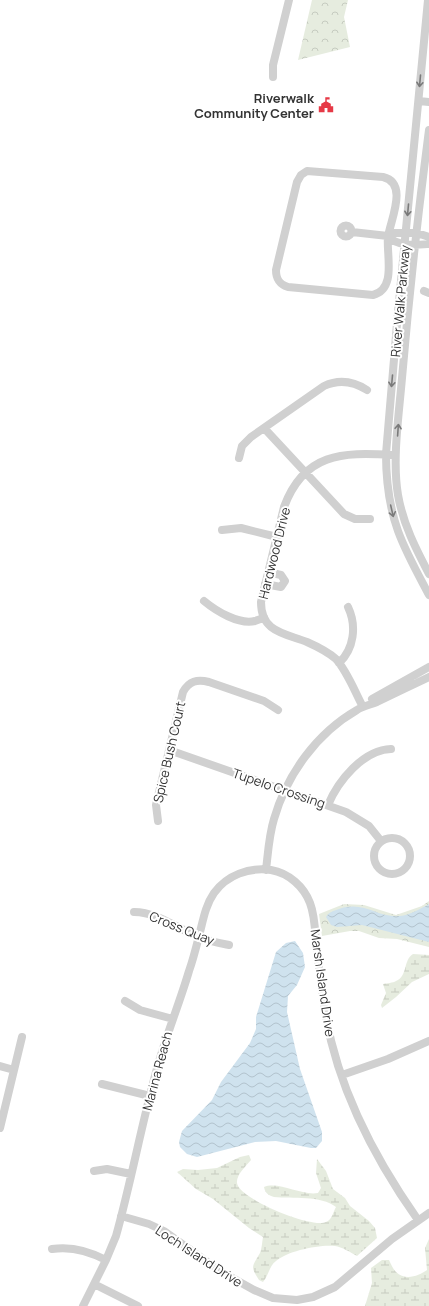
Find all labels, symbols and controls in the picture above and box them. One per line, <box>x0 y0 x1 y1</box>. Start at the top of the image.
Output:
one-way arrow <box>417 74 424 87</box>
place label: Riverwalk Community Center <box>194 89 315 122</box>
public building icon: Riverwalk Community Center <box>317 96 335 114</box>
one-way arrow <box>405 203 412 216</box>
street label: River Walk Parkway <box>386 244 414 358</box>
one-way arrow <box>389 374 396 387</box>
one-way arrow <box>394 424 401 437</box>
one-way arrow <box>388 504 396 517</box>
street label: Hardwood Drive <box>254 505 294 601</box>
street label: Spice Bush Court <box>149 700 189 804</box>
street label: Tupelo Crossing <box>230 764 328 812</box>
street label: Cross Quay <box>147 907 217 949</box>
street label: Marsh Island Drive <box>307 928 339 1038</box>
street label: Marina Reach <box>138 1029 176 1113</box>
street label: Loch Island Drive <box>152 1221 246 1291</box>

